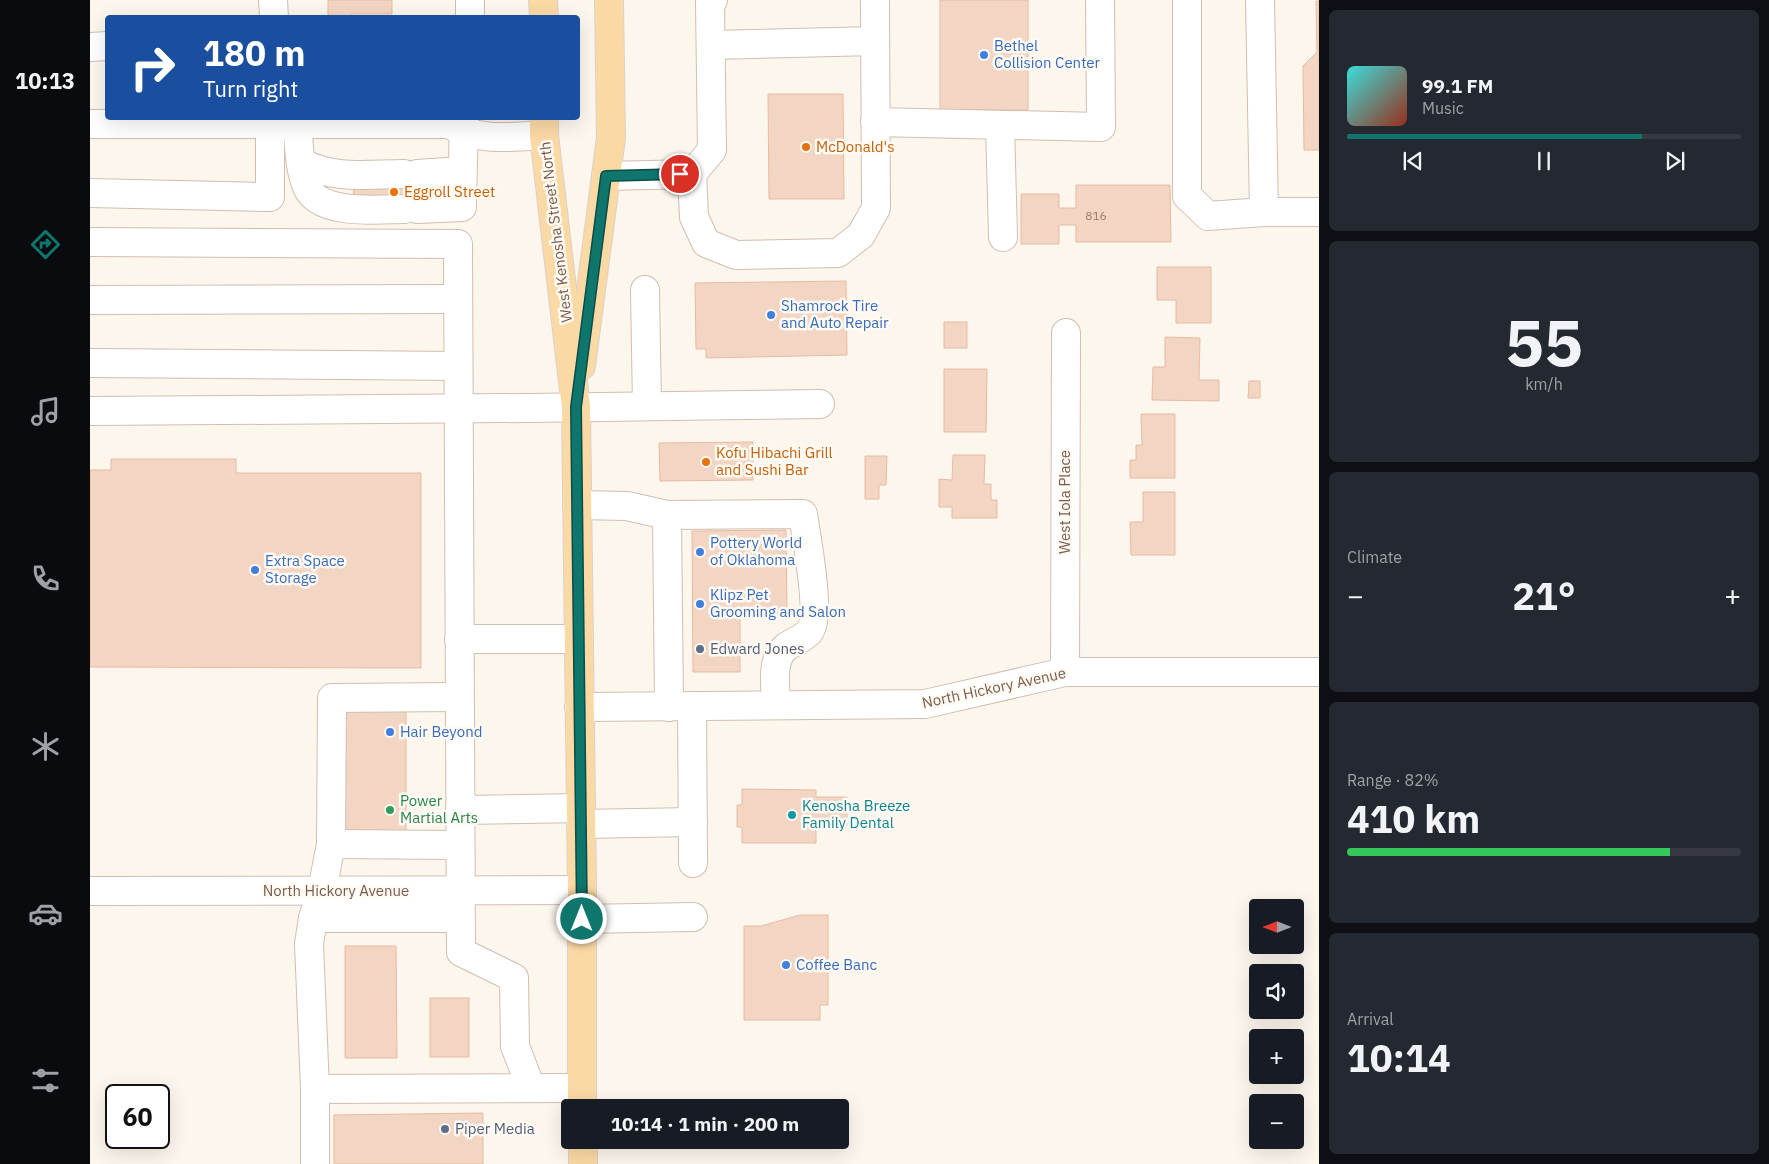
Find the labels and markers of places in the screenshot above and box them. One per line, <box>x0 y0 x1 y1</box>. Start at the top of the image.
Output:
place label: Bethel Collision Center <box>994 36 1101 72</box>
marker: Bethel Collision Center <box>978 49 990 61</box>
place label: McDonald's <box>816 137 894 156</box>
marker: McDonald's <box>800 141 812 153</box>
pin <box>659 153 701 195</box>
place label: Eggroll Street <box>404 182 495 201</box>
marker: Eggroll Street <box>388 186 400 198</box>
place label: Shamrock Tire and Auto Repair <box>781 296 889 332</box>
marker: Shamrock Tire and Auto Repair <box>765 309 777 321</box>
place label: Kofu Hibachi Grill and Sushi Bar <box>716 443 833 479</box>
marker: Kofu Hibachi Grill and Sushi Bar <box>700 456 712 468</box>
place label: Pottery World of Oklahoma <box>710 533 802 569</box>
marker: Pottery World of Oklahoma <box>694 546 706 558</box>
place label: Extra Space Storage <box>265 551 345 587</box>
marker: Extra Space Storage <box>249 564 261 576</box>
place label: Klipz Pet Grooming and Salon <box>710 585 846 621</box>
marker: Klipz Pet Grooming and Salon <box>694 598 706 610</box>
place label: Edward Jones <box>710 639 804 658</box>
marker: Edward Jones <box>694 643 706 655</box>
place label: Hair Beyond <box>400 722 482 741</box>
marker: Hair Beyond <box>384 726 396 738</box>
place label: Power Martial Arts <box>400 791 478 827</box>
place label: Kenosha Breeze Family Dental <box>802 796 910 832</box>
marker: Power Martial Arts <box>384 804 396 816</box>
marker: Kenosha Breeze Family Dental <box>786 809 798 821</box>
place label: Coffee Banc <box>796 955 878 974</box>
marker: Coffee Banc <box>780 959 792 971</box>
place label: Piper Media <box>455 1119 535 1138</box>
marker: Piper Media <box>439 1123 451 1135</box>

